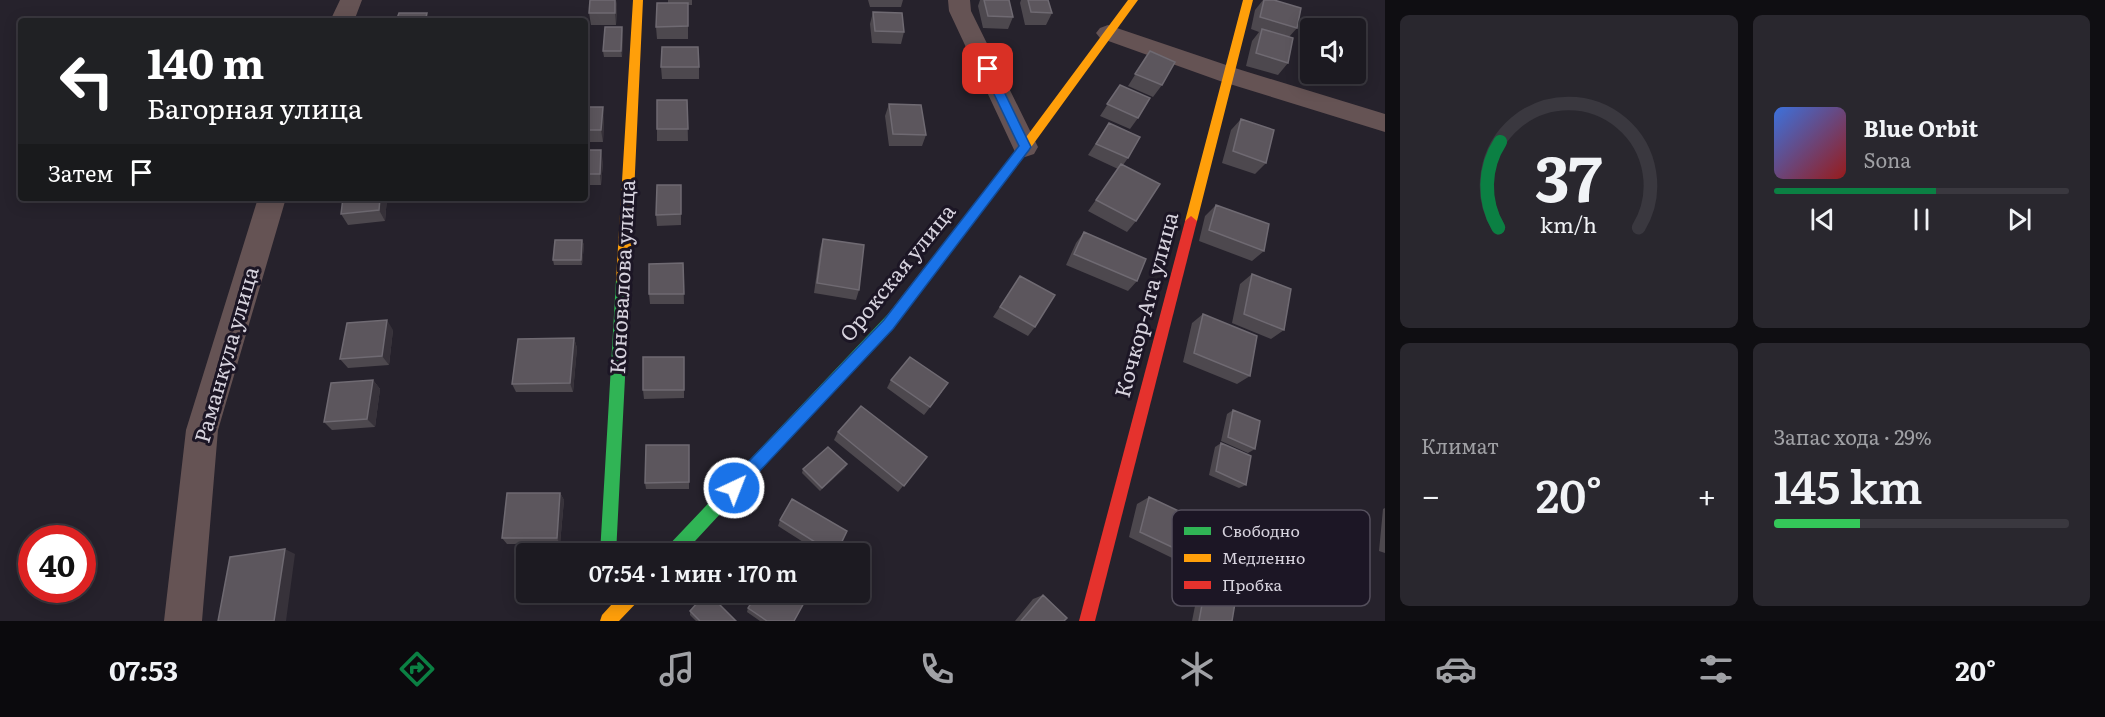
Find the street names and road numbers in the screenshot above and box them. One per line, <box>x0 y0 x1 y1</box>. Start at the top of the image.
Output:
street label: Коновалова улица <box>600 178 641 375</box>
street label: Орокская улица <box>831 195 962 347</box>
street label: Кочкор-Ата улица <box>1105 207 1184 401</box>
street label: Раманкула улица <box>185 262 265 446</box>

